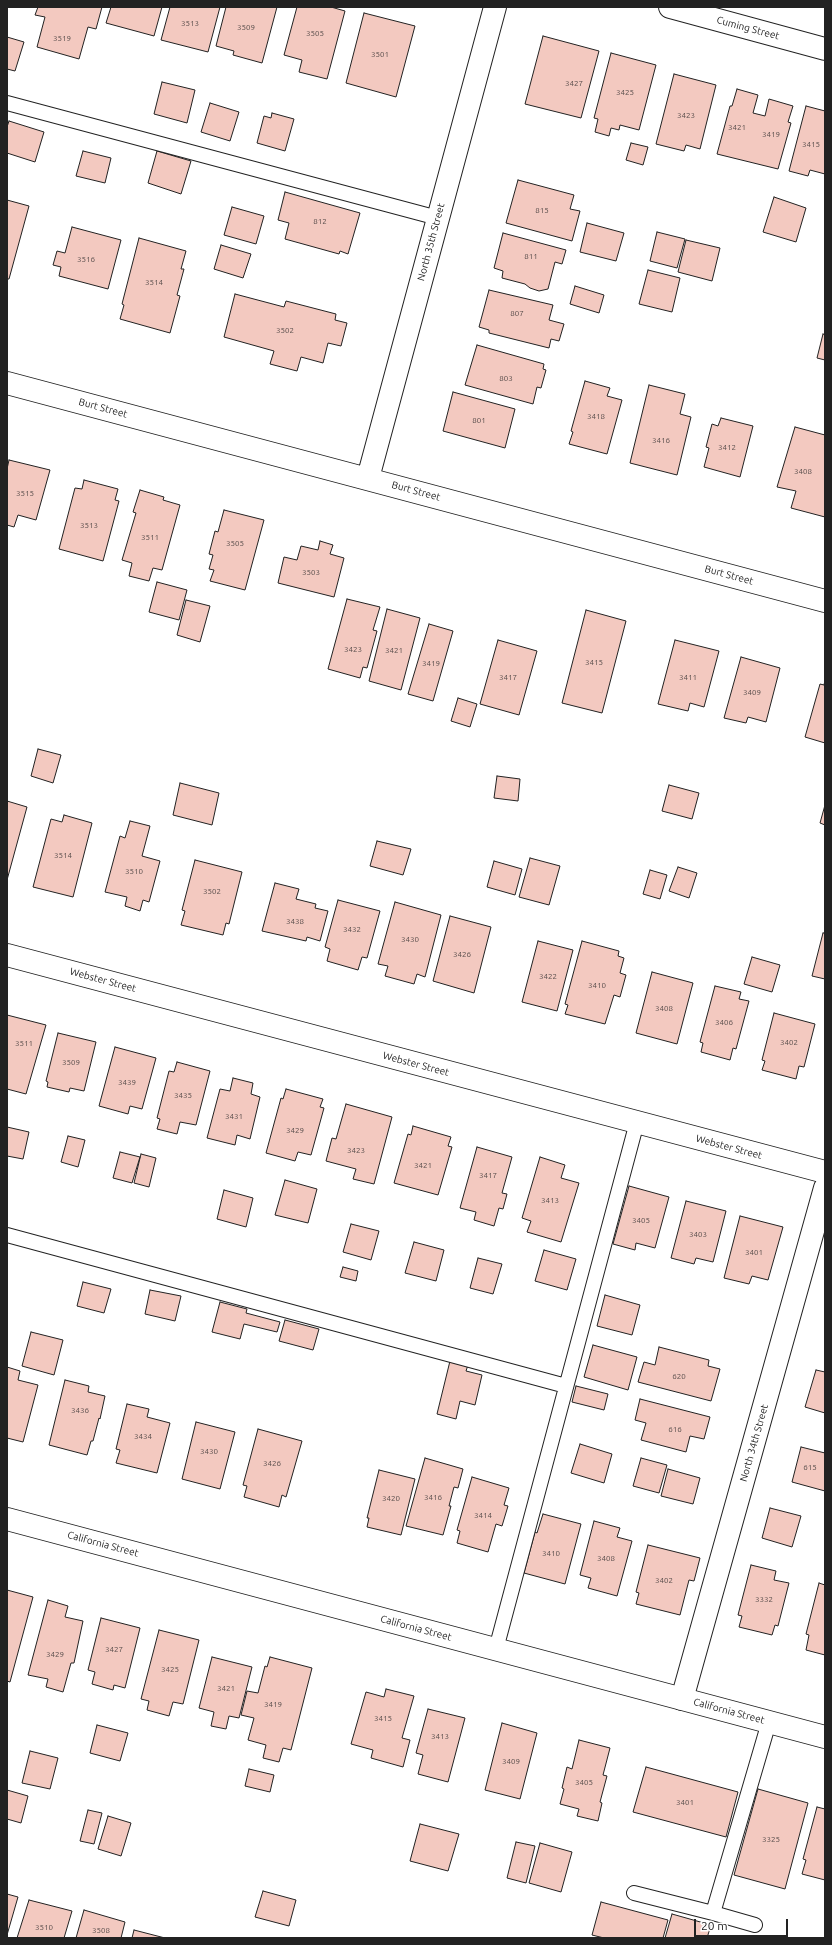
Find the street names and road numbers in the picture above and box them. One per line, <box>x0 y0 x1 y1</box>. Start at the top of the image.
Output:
street label: Cuming Street <box>715 14 781 42</box>
street label: North 35th Street <box>415 202 447 282</box>
street label: Burt Street <box>77 396 129 420</box>
street label: Burt Street <box>390 479 442 503</box>
street label: Burt Street <box>703 563 755 587</box>
street label: Webster Street <box>68 965 138 995</box>
street label: Webster Street <box>381 1049 451 1079</box>
street label: Webster Street <box>694 1132 764 1162</box>
street label: North 34th Street <box>737 1403 771 1483</box>
street label: California Street <box>66 1529 140 1559</box>
street label: California Street <box>379 1613 453 1643</box>
street label: California Street <box>692 1696 766 1726</box>

